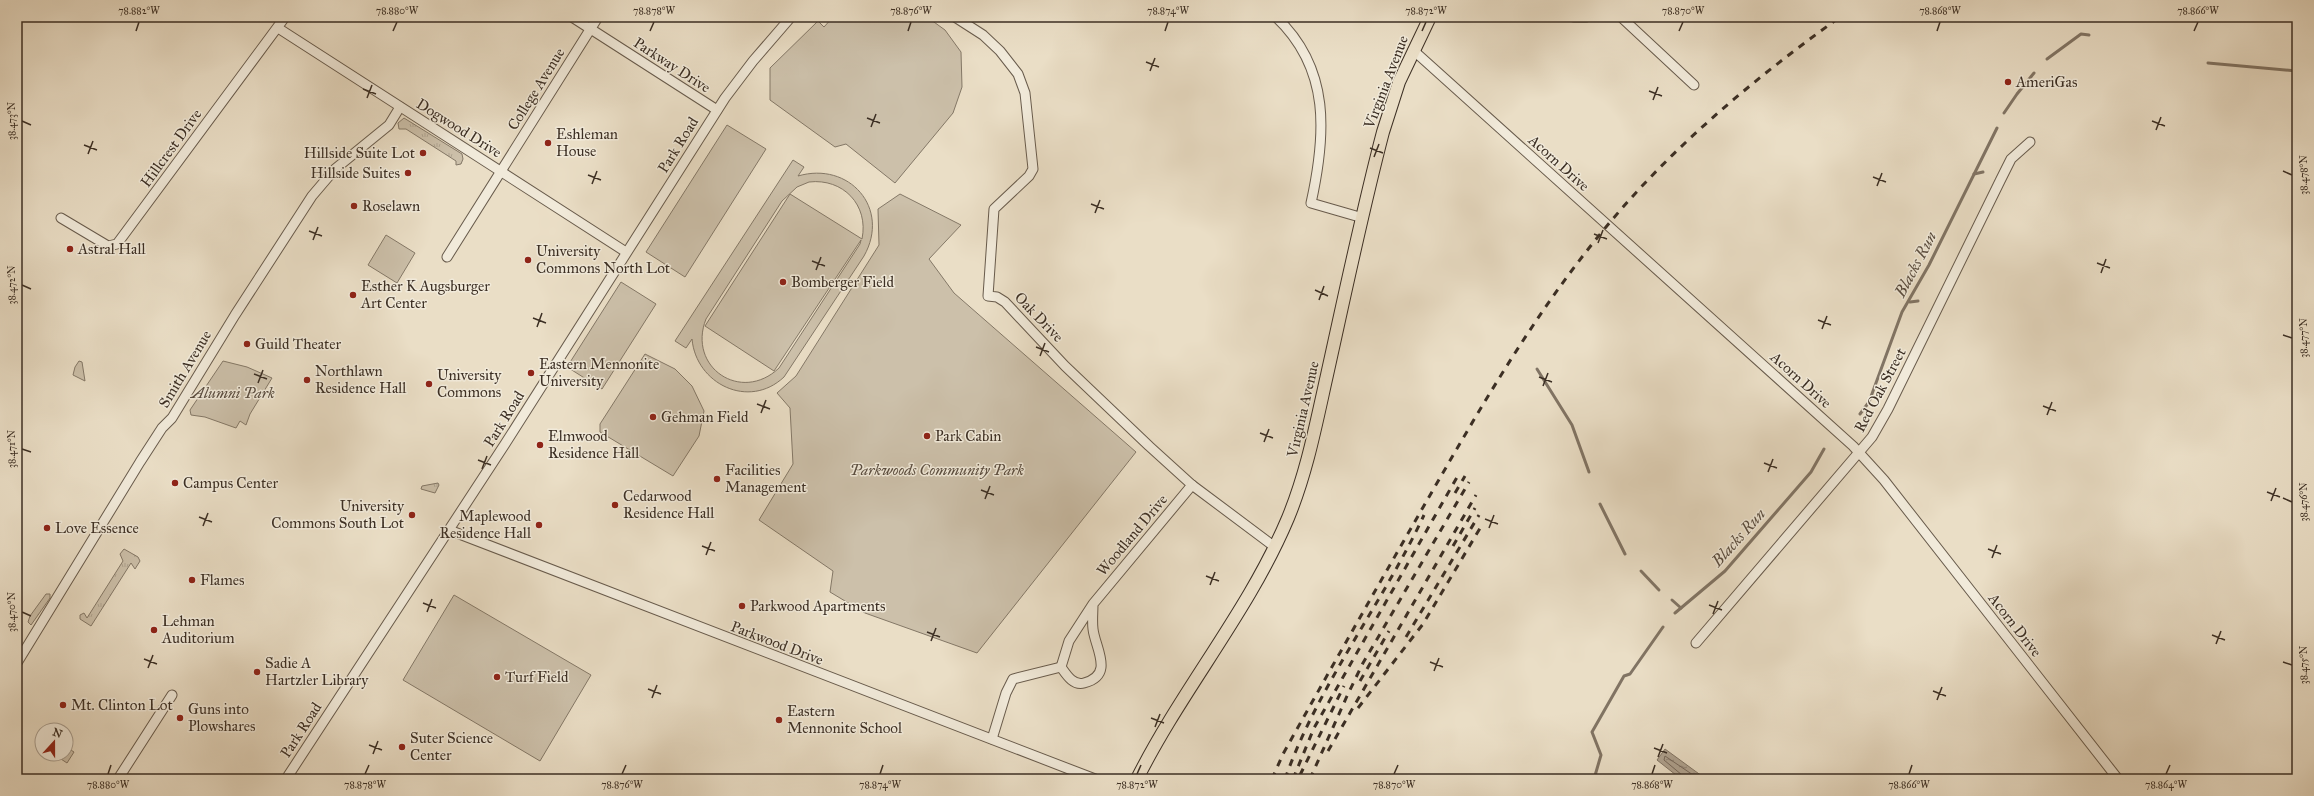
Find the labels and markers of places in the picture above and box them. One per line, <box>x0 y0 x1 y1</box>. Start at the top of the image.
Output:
place label: AmeriGas <box>2015 73 2077 91</box>
marker: AmeriGas <box>2003 77 2013 87</box>
place label: Eshleman House <box>556 125 618 160</box>
marker: Eshleman House <box>543 138 553 148</box>
place label: Hillside Suite Lot <box>304 144 416 162</box>
marker: Hillside Suite Lot <box>418 148 428 158</box>
place label: Hillside Suites <box>311 164 400 182</box>
marker: Hillside Suites <box>403 168 413 178</box>
place label: Roselawn <box>362 197 420 215</box>
marker: Roselawn <box>349 201 359 211</box>
place label: Astral Hall <box>77 240 147 258</box>
place label: University Commons North Lot <box>536 242 671 277</box>
marker: Astral Hall <box>65 244 75 254</box>
marker: University Commons North Lot <box>523 255 533 265</box>
place label: Bomberger Field <box>791 273 894 291</box>
place label: Esther K Augsburger Art Center <box>360 277 490 312</box>
marker: Bomberger Field <box>778 277 788 287</box>
marker: Esther K Augsburger Art Center <box>348 290 358 300</box>
place label: Guild Theater <box>255 335 342 353</box>
marker: Guild Theater <box>242 339 252 349</box>
place label: Eastern Mennonite University <box>539 355 659 390</box>
place label: Northlawn Residence Hall <box>315 362 407 397</box>
place label: University Commons <box>437 366 502 401</box>
marker: Eastern Mennonite University <box>526 368 536 378</box>
marker: Northlawn Residence Hall <box>302 375 312 385</box>
marker: University Commons <box>424 379 434 389</box>
place label: Gehman Field <box>661 408 749 426</box>
marker: Gehman Field <box>648 412 658 422</box>
place label: Elmwood Residence Hall <box>548 427 640 462</box>
place label: Park Cabin <box>935 427 1001 445</box>
marker: Park Cabin <box>922 431 932 441</box>
marker: Elmwood Residence Hall <box>535 440 545 450</box>
place label: Facilities Management <box>725 461 807 496</box>
place label: Campus Center <box>183 474 278 492</box>
marker: Facilities Management <box>712 474 722 484</box>
marker: Campus Center <box>170 478 180 488</box>
place label: Cedarwood Residence Hall <box>623 487 715 522</box>
place label: University Commons South Lot <box>271 497 405 532</box>
marker: Cedarwood Residence Hall <box>610 500 620 510</box>
place label: Maplewood Residence Hall <box>440 507 532 542</box>
marker: University Commons South Lot <box>407 510 417 520</box>
place label: Love Essence <box>55 519 139 537</box>
marker: Maplewood Residence Hall <box>534 520 544 530</box>
marker: Love Essence <box>42 523 52 533</box>
place label: Flames <box>200 571 244 589</box>
marker: Flames <box>187 575 197 585</box>
place label: Parkwood Apartments <box>750 597 885 615</box>
marker: Parkwood Apartments <box>737 601 747 611</box>
place label: Lehman Auditorium <box>161 612 235 647</box>
marker: Lehman Auditorium <box>149 625 159 635</box>
place label: Sadie A Hartzler Library <box>265 654 369 689</box>
marker: Sadie A Hartzler Library <box>252 667 262 677</box>
place label: Turf Field <box>505 668 569 686</box>
marker: Turf Field <box>492 672 502 682</box>
place label: Mt. Clinton Lot <box>71 696 173 714</box>
marker: Mt. Clinton Lot <box>58 700 68 710</box>
place label: Guns into Plowshares <box>188 700 255 735</box>
place label: Eastern Mennonite School <box>787 702 903 737</box>
marker: Guns into Plowshares <box>175 713 185 723</box>
marker: Eastern Mennonite School <box>774 715 784 725</box>
place label: Suter Science Center <box>410 729 493 764</box>
marker: Suter Science Center <box>397 742 407 752</box>

